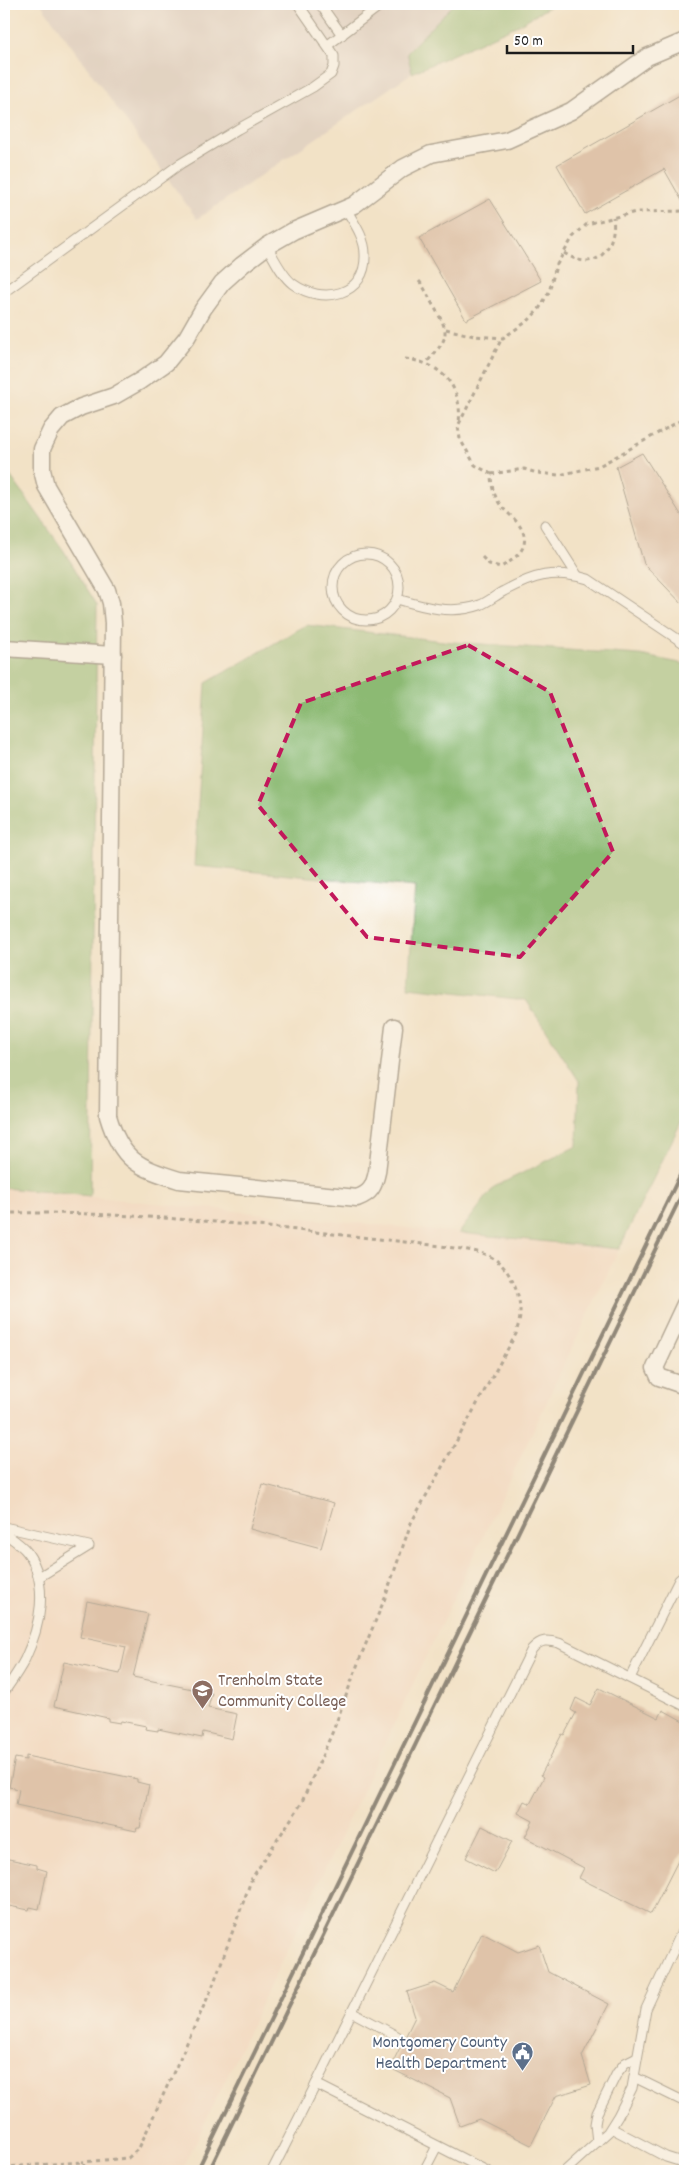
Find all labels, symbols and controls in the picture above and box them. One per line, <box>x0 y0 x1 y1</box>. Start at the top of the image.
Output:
scale bar <box>507 22 633 54</box>
text: 50 m <box>514 31 543 53</box>
place label: Trenholm State Community College <box>218 1669 346 1715</box>
school or university icon: Trenholm State Community College <box>190 1679 214 1710</box>
place label: Montgomery County Health Department <box>372 2031 508 2077</box>
public building icon: Montgomery County Health Department <box>511 2041 535 2072</box>

